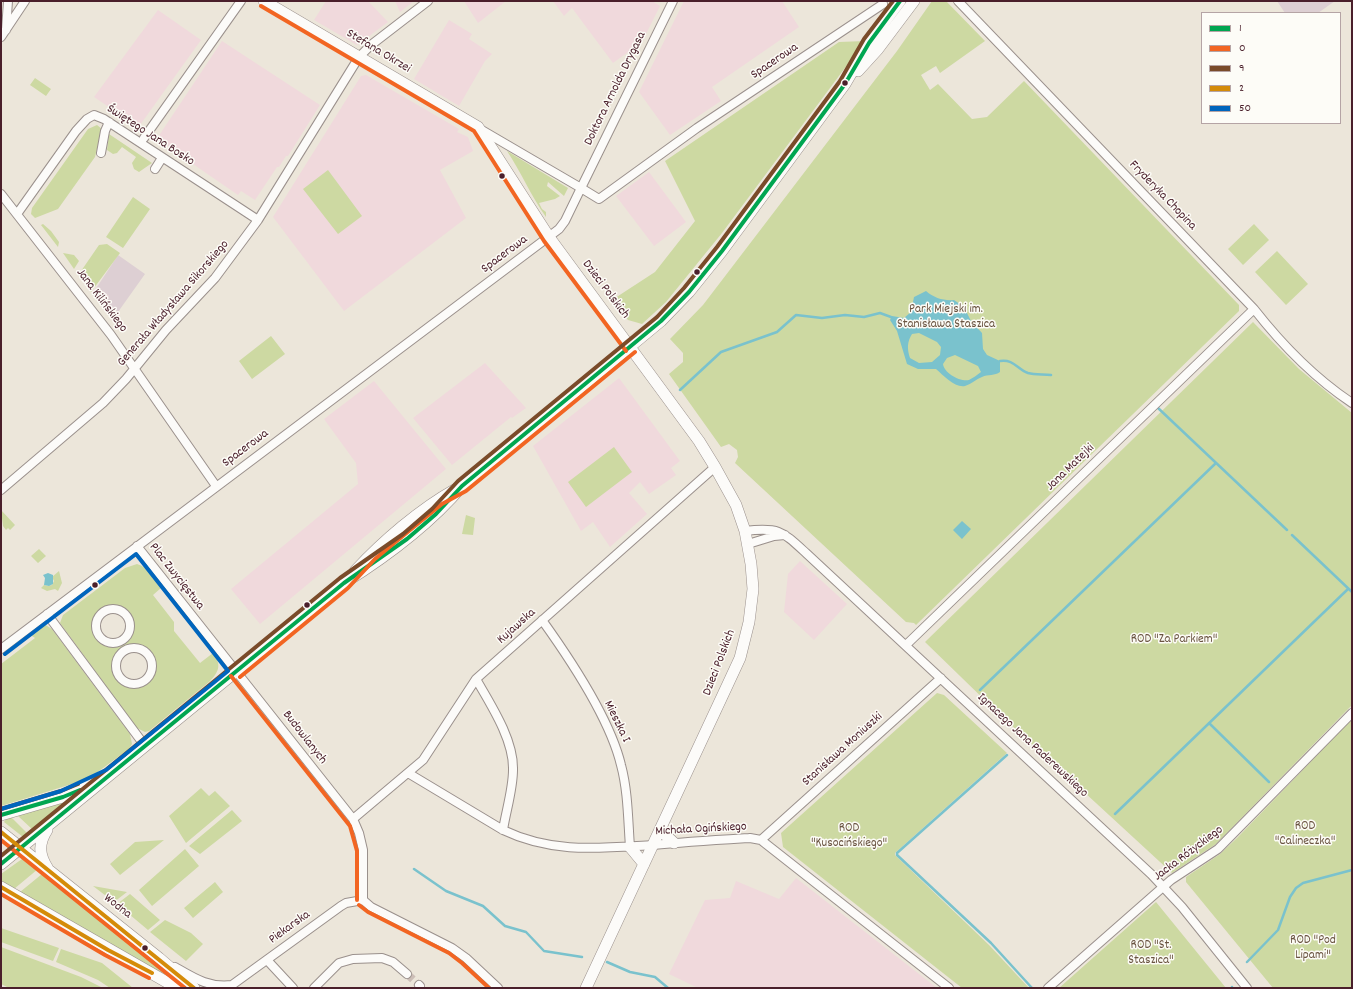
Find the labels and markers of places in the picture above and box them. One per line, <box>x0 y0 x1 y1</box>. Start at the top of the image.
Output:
unlabelled marker <box>840 78 850 88</box>
unlabelled marker <box>497 171 507 181</box>
unlabelled marker <box>692 267 702 277</box>
unlabelled marker <box>90 580 100 590</box>
unlabelled marker <box>302 600 312 610</box>
unlabelled marker <box>140 943 150 953</box>

